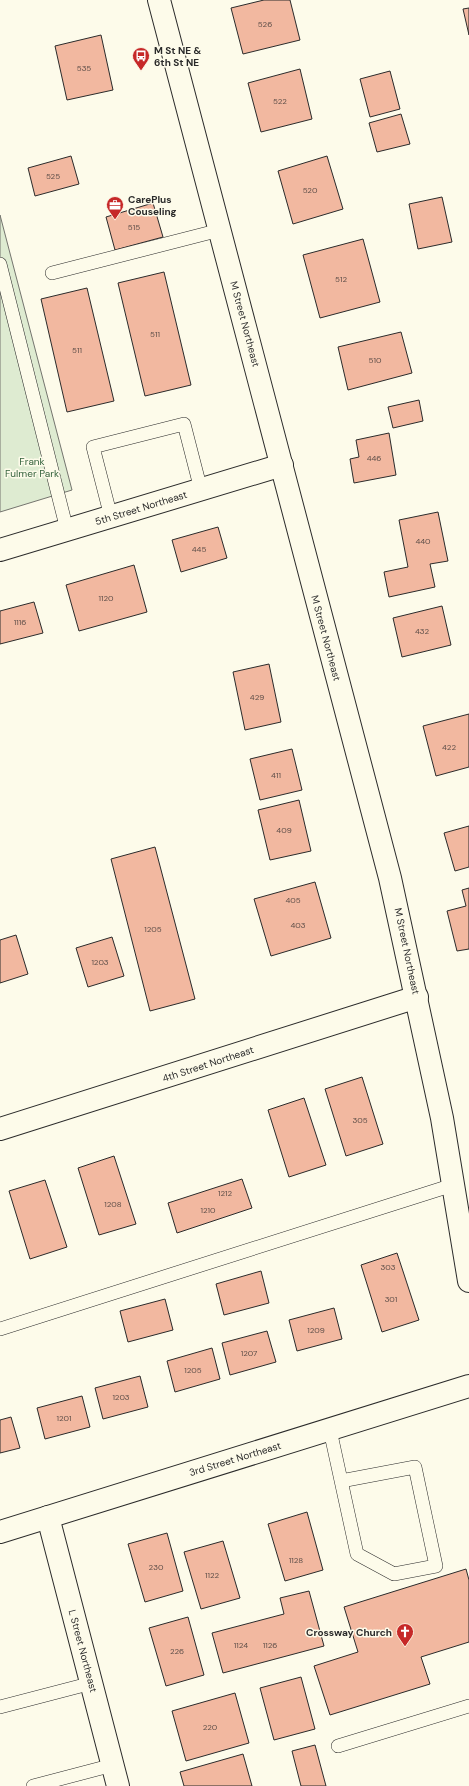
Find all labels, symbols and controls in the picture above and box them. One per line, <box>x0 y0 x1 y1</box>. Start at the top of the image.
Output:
house number: 526 <box>258 19 272 29</box>
place label: M St NE & 6th St NE <box>154 44 201 69</box>
bus stop icon: M St NE & 6th St NE <box>131 46 151 71</box>
house number: 535 <box>77 63 91 73</box>
house number: 522 <box>273 96 287 106</box>
house number: 525 <box>46 171 60 181</box>
house number: 520 <box>303 185 318 195</box>
place label: CarePlus Couseling <box>128 193 177 218</box>
office icon: CarePlus Couseling <box>105 195 125 220</box>
house number: 515 <box>128 222 140 232</box>
house number: 512 <box>335 274 347 284</box>
street label: M Street Northeast <box>227 280 263 368</box>
house number: 511 <box>150 329 160 339</box>
house number: 511 <box>72 345 82 355</box>
house number: 510 <box>369 355 382 365</box>
house number: 446 <box>367 453 381 463</box>
park label: Frank Fulmer Park <box>5 455 59 480</box>
street label: 5th Street Northeast <box>93 488 189 528</box>
house number: 440 <box>415 536 431 546</box>
house number: 445 <box>192 544 206 554</box>
house number: 1120 <box>99 593 114 603</box>
street label: M Street Northeast <box>308 594 344 682</box>
house number: 1116 <box>14 617 26 627</box>
house number: 432 <box>415 626 429 636</box>
house number: 429 <box>250 692 264 702</box>
house number: 422 <box>442 742 456 752</box>
house number: 411 <box>271 770 281 780</box>
house number: 409 <box>276 825 292 835</box>
house number: 405 <box>285 895 301 905</box>
street label: M Street Northeast <box>391 907 423 996</box>
house number: 403 <box>290 920 306 930</box>
house number: 1205 <box>144 924 162 934</box>
house number: 1203 <box>91 957 109 967</box>
street label: 4th Street Northeast <box>161 1043 255 1085</box>
house number: 305 <box>352 1115 368 1125</box>
house number: 1212 <box>218 1188 232 1198</box>
house number: 1208 <box>104 1199 122 1209</box>
house number: 1210 <box>200 1205 216 1215</box>
house number: 303 <box>381 1262 396 1272</box>
house number: 301 <box>385 1294 397 1304</box>
house number: 1209 <box>307 1325 325 1335</box>
house number: 1207 <box>241 1348 257 1358</box>
house number: 1205 <box>184 1365 202 1375</box>
house number: 1203 <box>112 1392 130 1402</box>
house number: 1201 <box>57 1413 72 1423</box>
street label: 3rd Street Northeast <box>187 1439 283 1479</box>
house number: 1128 <box>289 1555 303 1565</box>
house number: 230 <box>149 1562 164 1572</box>
house number: 1122 <box>205 1570 219 1580</box>
street label: L Street Northeast <box>66 1608 100 1694</box>
church icon: Crossway Church <box>395 1622 415 1647</box>
place label: Crossway Church <box>306 1626 392 1639</box>
house number: 1124 <box>234 1640 248 1650</box>
house number: 1126 <box>263 1640 277 1650</box>
house number: 226 <box>170 1646 184 1656</box>
house number: 220 <box>203 1722 218 1732</box>

